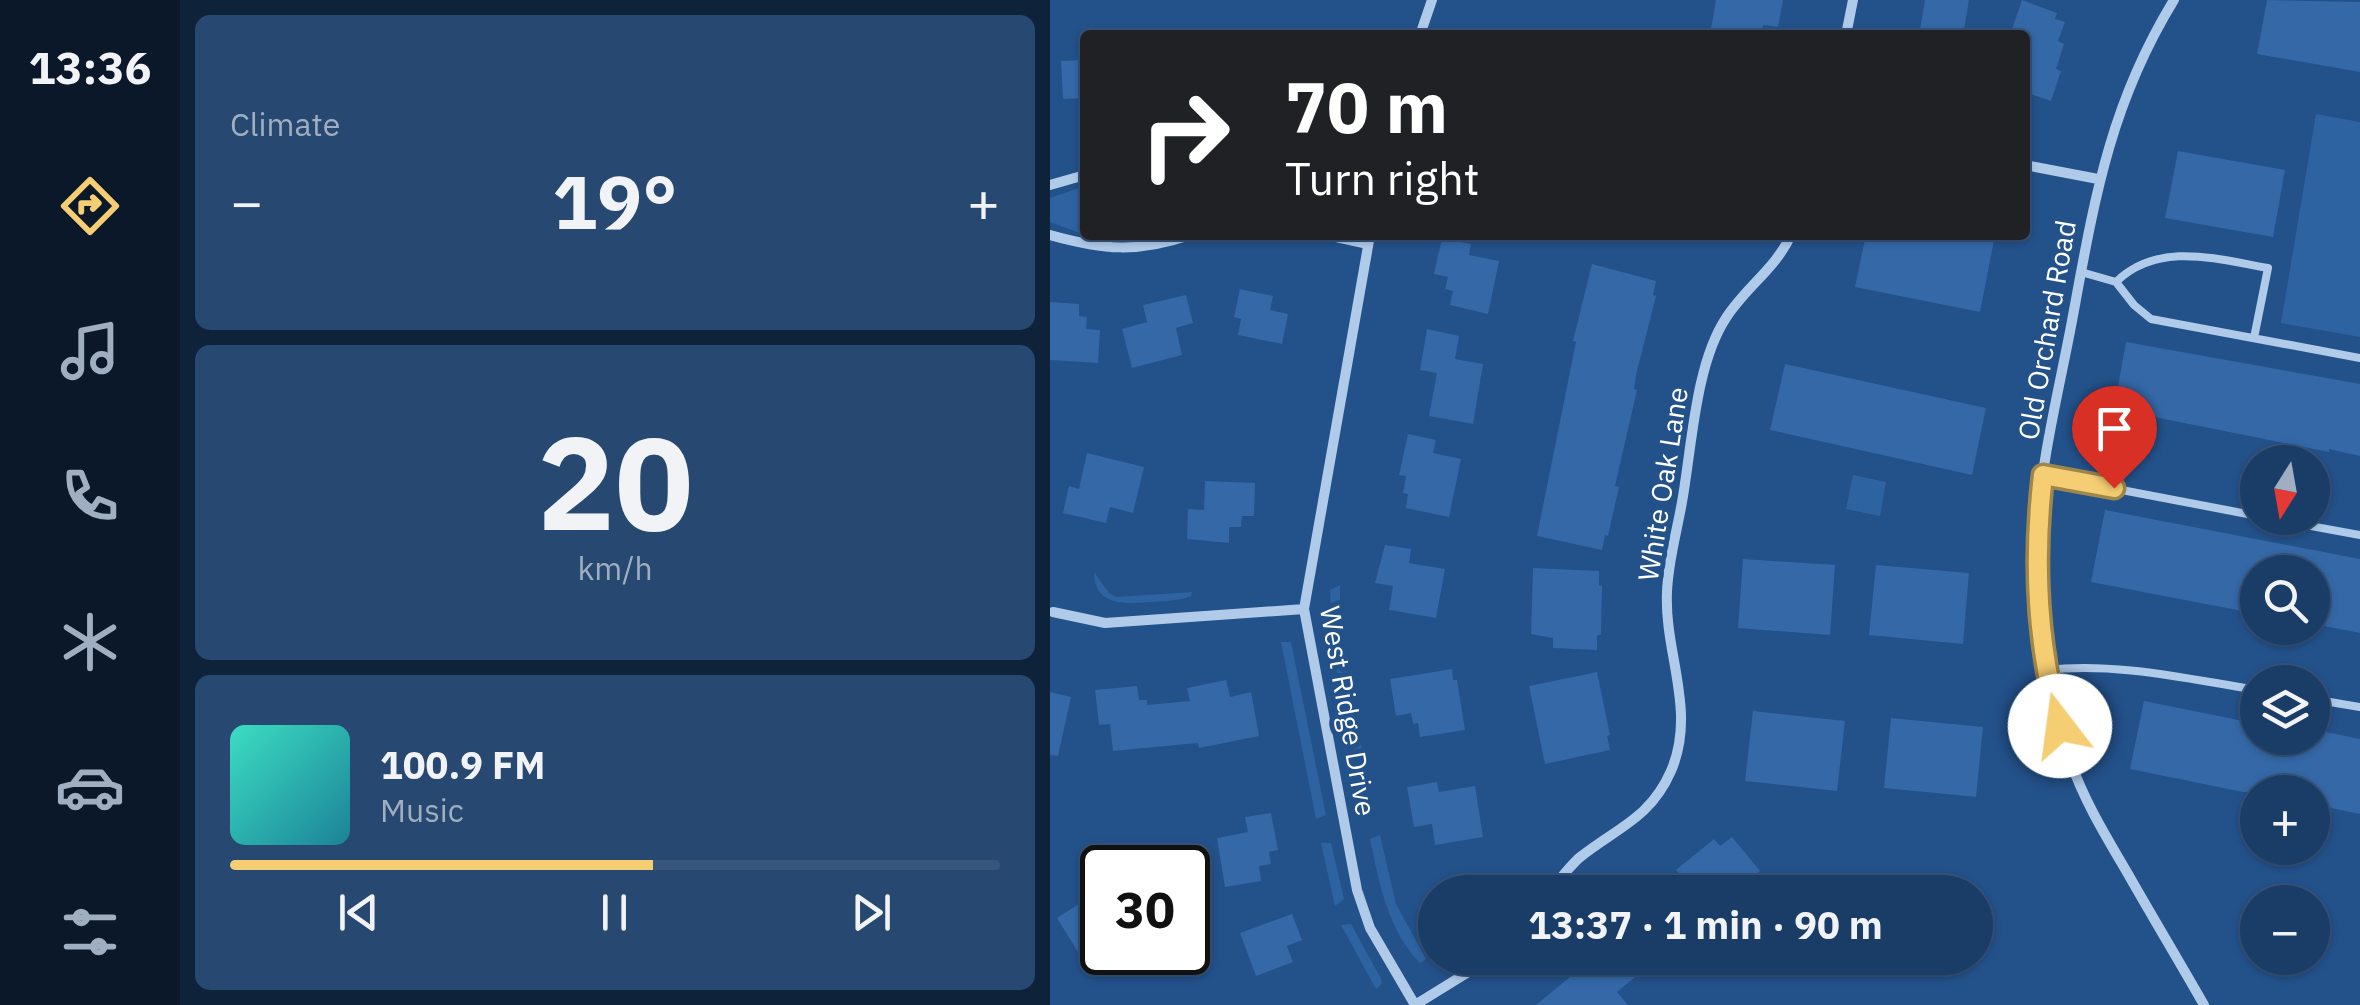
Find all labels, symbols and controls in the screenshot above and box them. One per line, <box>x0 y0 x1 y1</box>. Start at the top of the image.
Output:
text: 13:36 <box>29 38 151 96</box>
text: 70 m <box>1285 61 1448 152</box>
icon: right <box>1120 70 1250 200</box>
text: Climate <box>230 103 340 145</box>
text: Turn right <box>1285 149 1480 207</box>
text: 19° <box>552 152 678 250</box>
text: − <box>230 166 263 237</box>
text: + <box>967 166 1000 237</box>
icon: directions <box>55 171 125 241</box>
street label: Old Orchard Road <box>2009 217 2084 443</box>
icon: music <box>55 316 125 386</box>
street label: White Oak Lane <box>1629 384 1696 584</box>
pin <box>2072 386 2157 489</box>
text: 20 <box>537 397 693 566</box>
icon: arrive <box>2087 401 2142 456</box>
north arrow <box>2240 445 2330 535</box>
map controls <box>2240 445 2330 975</box>
icon: phone <box>55 461 125 531</box>
text: km/h <box>577 547 653 589</box>
button: search <box>2240 555 2330 645</box>
street label: West Ridge Drive <box>1312 603 1385 819</box>
icon: climate <box>55 607 125 677</box>
button: layers <box>2240 665 2330 755</box>
position arrow <box>2008 674 2112 778</box>
text: 100.9 FM <box>380 740 545 789</box>
icon: car <box>55 752 125 822</box>
button: + <box>2240 775 2330 865</box>
text: Music <box>380 789 464 831</box>
speed limit sign: 30 <box>1080 845 1210 975</box>
icon: previous <box>331 885 386 940</box>
icon: pause <box>587 885 642 940</box>
icon: next <box>844 885 899 940</box>
button: − <box>2240 885 2330 975</box>
icon: filters <box>55 897 125 967</box>
text: 13:37 · 1 min · 90 m <box>1528 900 1883 949</box>

